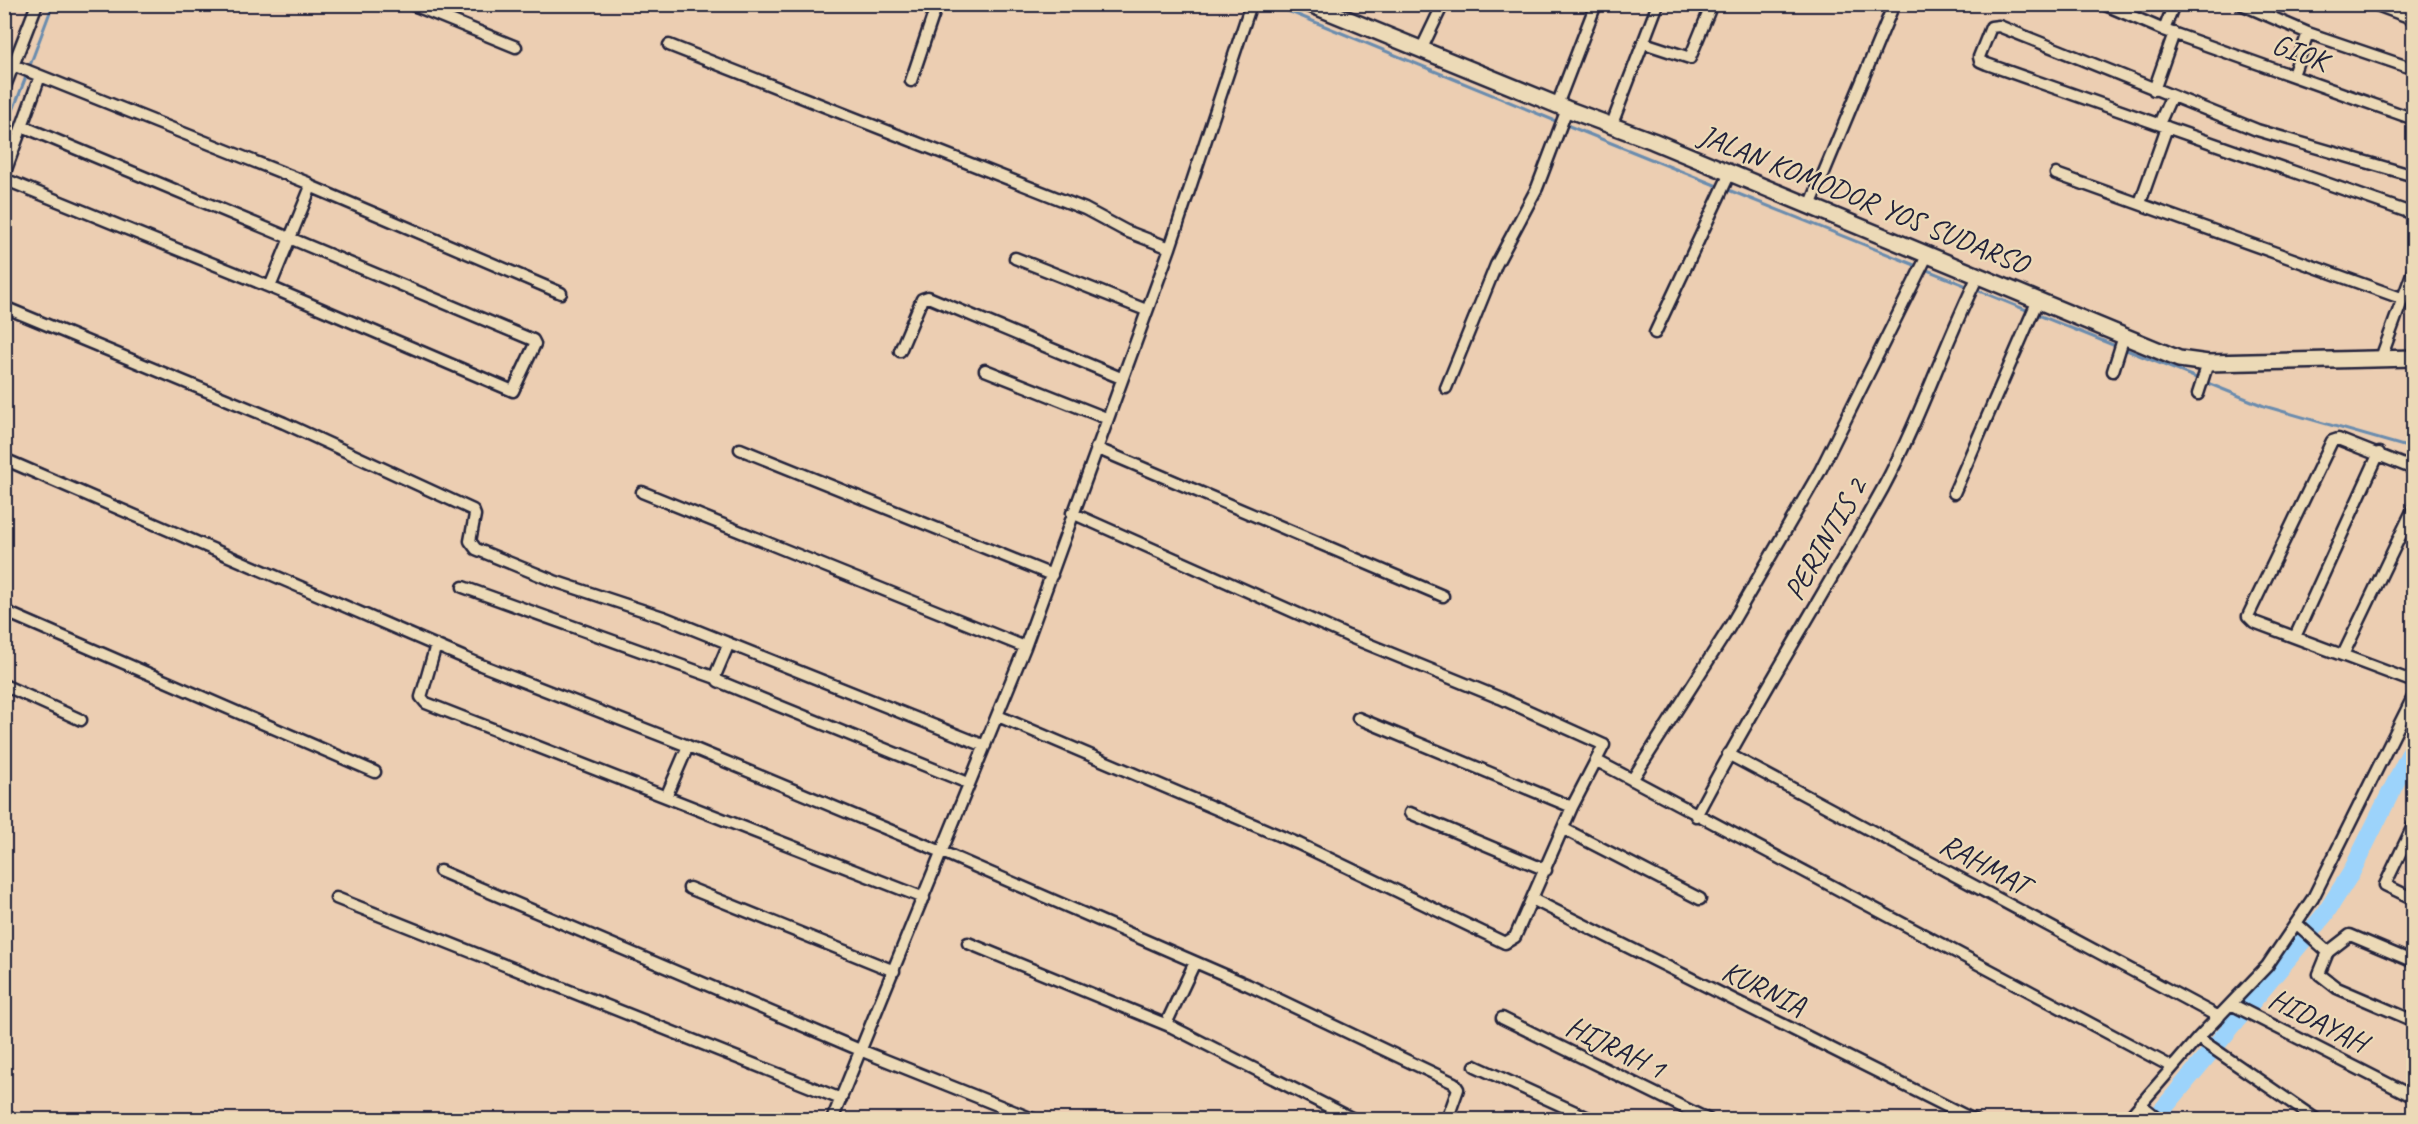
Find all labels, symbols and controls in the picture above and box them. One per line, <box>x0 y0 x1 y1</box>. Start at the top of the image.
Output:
street label: GIOK <box>2267 25 2338 81</box>
street label: JALAN KOMODOR YOS SUDARSO <box>1692 115 2037 284</box>
street label: PERINTIS 2 <box>1775 469 1876 607</box>
street label: RAHMAT <box>1933 825 2042 906</box>
street label: KURNIA <box>1716 952 1813 1025</box>
street label: HIDAYAH <box>2263 979 2378 1063</box>
street label: HIJRAH 1 <box>1560 1007 1673 1088</box>

